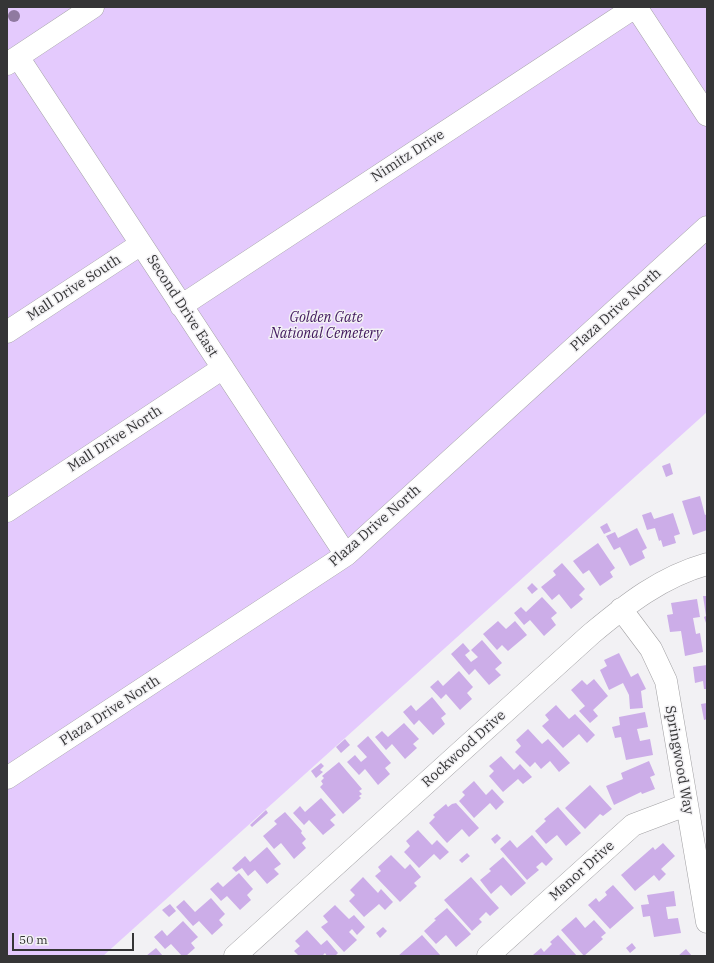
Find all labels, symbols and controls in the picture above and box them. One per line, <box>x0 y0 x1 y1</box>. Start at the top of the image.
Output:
street label: Nimitz Drive <box>368 126 448 186</box>
street label: Mall Drive South <box>24 251 124 325</box>
street label: Second Drive East <box>143 252 221 360</box>
street label: Plaza Drive North <box>567 265 665 355</box>
park label: Golden Gate National Cemetery <box>270 310 382 342</box>
street label: Mall Drive North <box>65 402 165 476</box>
street label: Plaza Drive North <box>326 482 424 570</box>
street label: Plaza Drive North <box>57 672 163 750</box>
street label: Springwood Way <box>661 704 697 816</box>
street label: Rockwood Drive <box>419 707 509 791</box>
street label: Manor Drive <box>546 837 618 905</box>
scale bar <box>14 925 136 951</box>
text: 50 m <box>19 932 48 947</box>

